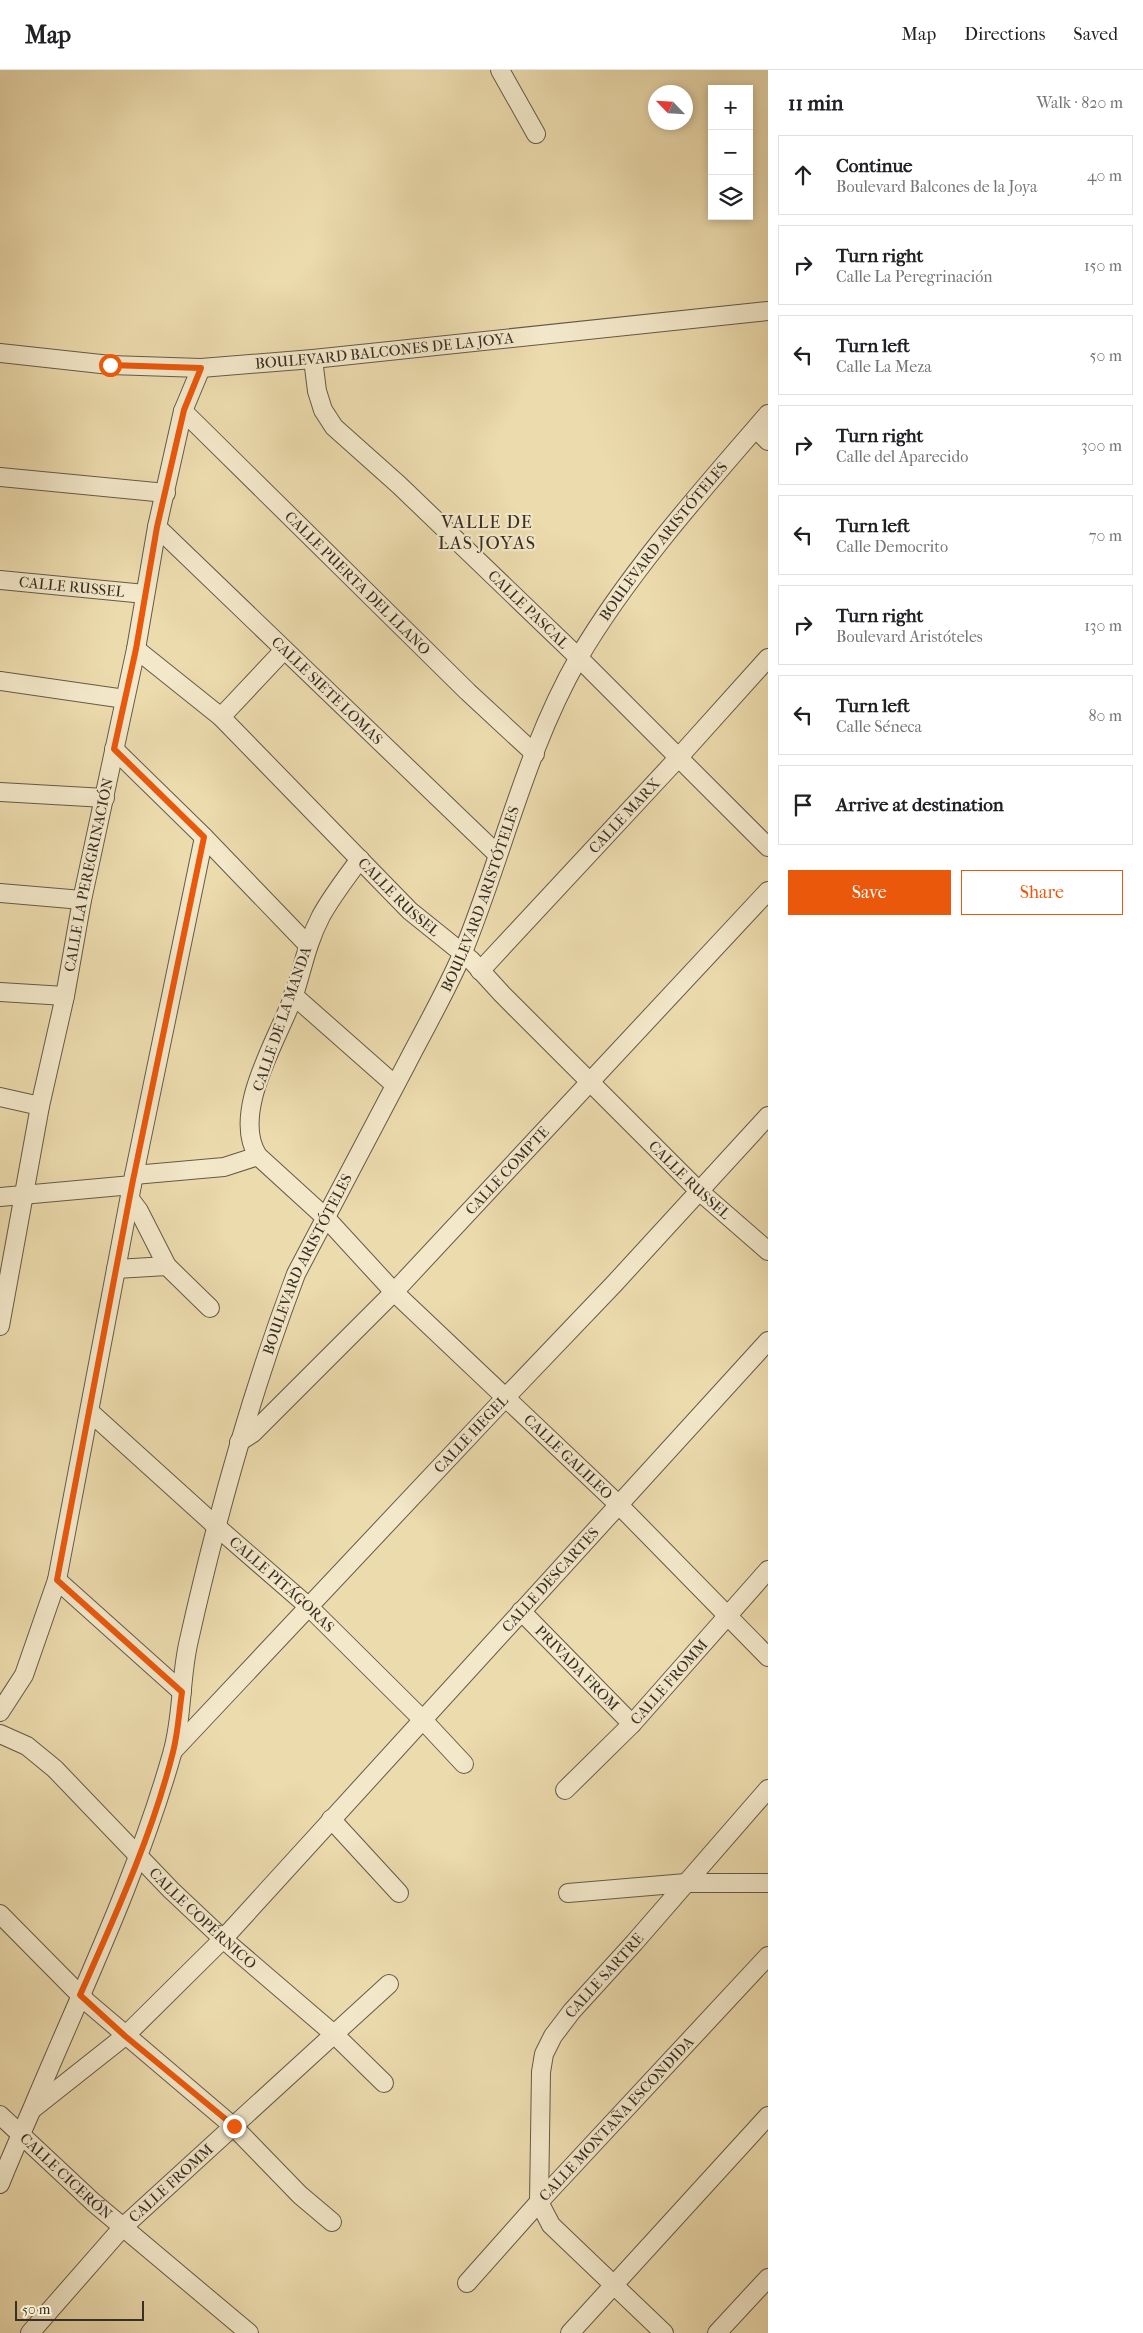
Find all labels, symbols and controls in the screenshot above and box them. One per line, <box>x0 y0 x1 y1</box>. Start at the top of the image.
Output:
text: Map <box>25 21 71 49</box>
text: Map <box>902 24 936 45</box>
text: Directions <box>964 24 1045 45</box>
text: Saved <box>1073 24 1118 45</box>
north arrow <box>648 85 693 130</box>
map controls <box>708 85 753 220</box>
button: + <box>708 85 753 130</box>
text: 11 min <box>788 91 843 115</box>
text: Walk · 820 m <box>1036 93 1123 112</box>
button: − <box>708 130 753 175</box>
text: Continue <box>836 155 912 177</box>
icon: ahead <box>789 161 817 189</box>
text: 40 m <box>1087 166 1122 185</box>
button: layers <box>708 175 753 220</box>
text: Boulevard Balcones de la Joya <box>836 177 1037 196</box>
text: Turn right <box>836 245 923 267</box>
icon: right <box>789 251 817 279</box>
text: 150 m <box>1084 256 1122 275</box>
text: Calle La Peregrinación <box>836 267 992 286</box>
street label: BOULEVARD BALCONES DE LA JOYA <box>254 329 515 373</box>
text: Turn left <box>836 335 910 357</box>
icon: left <box>789 341 817 369</box>
text: 50 m <box>1090 346 1122 365</box>
route start <box>99 354 122 377</box>
text: Calle La Meza <box>836 357 932 376</box>
text: Turn right <box>836 425 923 447</box>
icon: right <box>789 431 817 459</box>
text: 300 m <box>1081 436 1122 455</box>
text: Calle del Aparecido <box>836 447 968 466</box>
street label: BOULEVARD ARISTÓTELES <box>595 458 732 624</box>
street label: CALLE PUERTA DEL LLANO <box>281 507 434 659</box>
district label: VALLE DE LAS JOYAS <box>438 512 536 554</box>
text: Turn left <box>836 515 910 537</box>
icon: left <box>789 521 817 549</box>
text: 70 m <box>1089 526 1122 545</box>
text: Calle Democrito <box>836 537 948 556</box>
street label: CALLE PASCAL <box>484 566 573 652</box>
street label: CALLE RUSSEL <box>18 573 125 601</box>
text: Turn right <box>836 605 923 627</box>
icon: right <box>789 611 817 639</box>
text: 130 m <box>1084 616 1122 635</box>
text: Boulevard Aristóteles <box>836 627 983 646</box>
street label: CALLE SIETE LOMAS <box>268 633 387 748</box>
text: Turn left <box>836 695 910 717</box>
icon: left <box>789 701 817 729</box>
text: 80 m <box>1088 706 1122 725</box>
text: Calle Séneca <box>836 717 922 736</box>
street label: CALLE MARX <box>585 774 664 857</box>
street label: CALLE LA PEREGRINACIÓN <box>60 775 117 973</box>
icon: arrive <box>789 791 817 819</box>
text: Arrive at destination <box>836 794 1004 816</box>
street label: BOULEVARD ARISTÓTELES <box>437 803 523 995</box>
street label: CALLE RUSSEL <box>354 854 443 940</box>
button: Save <box>788 870 951 915</box>
button: Share <box>961 870 1123 915</box>
street label: CALLE DE LA MANDA <box>249 944 315 1094</box>
street label: CALLE COMPTE <box>462 1123 553 1219</box>
street label: CALLE RUSSEL <box>645 1137 734 1223</box>
street label: BOULEVARD ARISTÓTELES <box>259 1170 356 1357</box>
street label: CALLE HEGEL <box>430 1392 512 1477</box>
street label: CALLE GALILEO <box>520 1411 616 1503</box>
street label: CALLE DESCARTES <box>498 1523 603 1636</box>
street label: CALLE PITÁGORAS <box>226 1533 338 1636</box>
street label: PRIVADA FROM <box>531 1622 623 1715</box>
street label: CALLE FROMM <box>627 1635 712 1728</box>
street label: CALLE COPÉRNICO <box>145 1864 260 1973</box>
street label: CALLE SARTRE <box>561 1929 647 2021</box>
street label: CALLE MONTAÑA ESCONDIDA <box>535 2033 698 2205</box>
route end <box>223 2115 246 2138</box>
street label: CALLE CICERÓN <box>16 2129 116 2223</box>
street label: CALLE FROMM <box>125 2140 217 2226</box>
scale bar <box>15 2298 144 2321</box>
text: 50 m <box>22 2301 50 2318</box>

